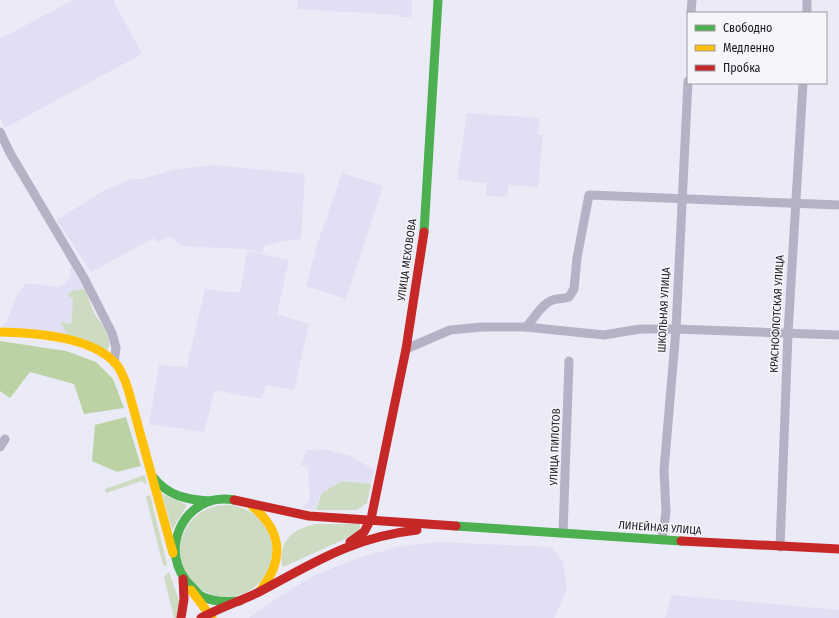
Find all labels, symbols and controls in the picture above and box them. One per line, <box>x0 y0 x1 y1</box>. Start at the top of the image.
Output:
legend <box>687 12 827 84</box>
text: Свободно <box>723 21 772 35</box>
text: Медленно <box>723 41 775 55</box>
text: Пробка <box>723 61 761 75</box>
street label: УЛИЦА МЕХОВОВА <box>395 218 419 303</box>
street label: КРАСНОФЛОТСКАЯ УЛИЦА <box>767 255 787 373</box>
street label: ШКОЛЬНАЯ УЛИЦА <box>655 267 673 353</box>
street label: УЛИЦА ПИЛОТОВ <box>547 408 563 487</box>
street label: ЛИНЕЙНАЯ УЛИЦА <box>618 519 702 537</box>

